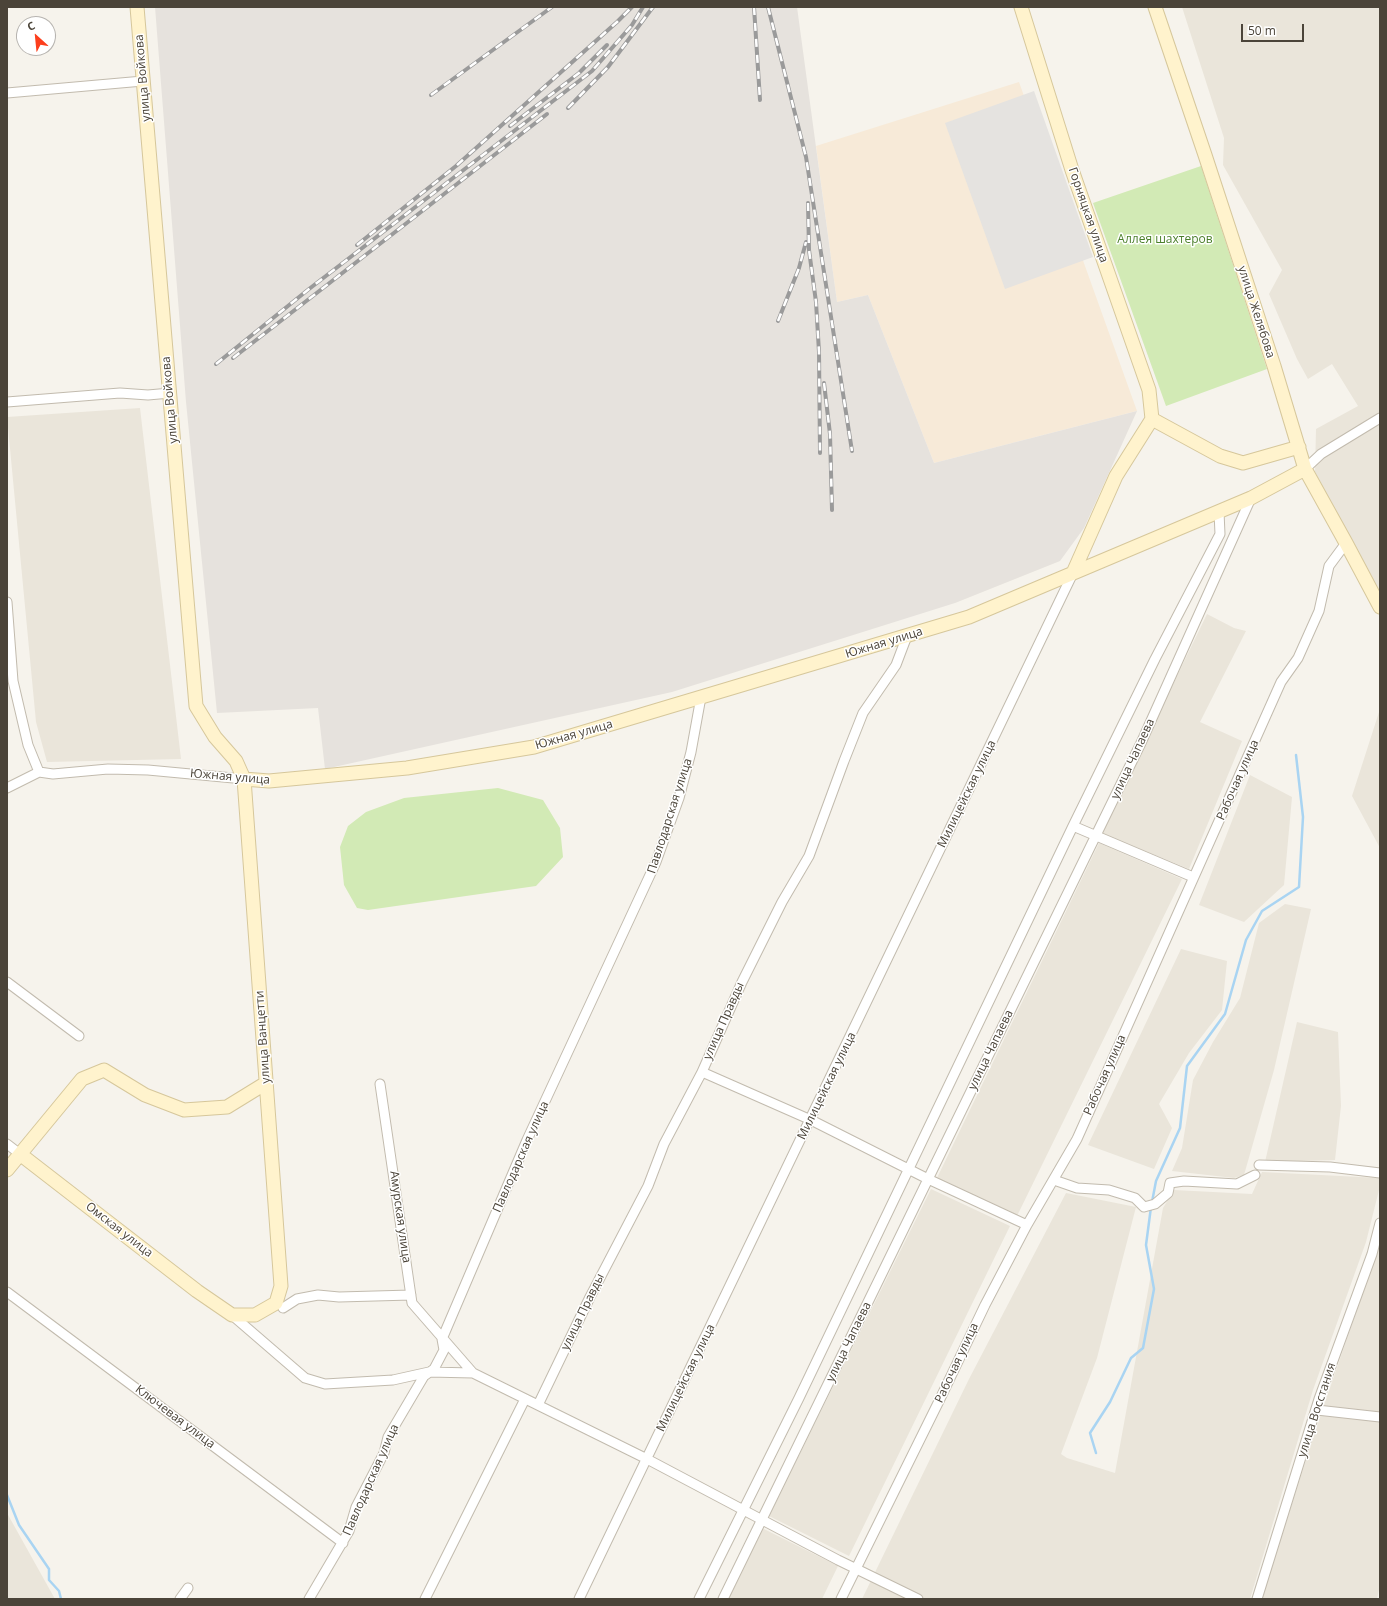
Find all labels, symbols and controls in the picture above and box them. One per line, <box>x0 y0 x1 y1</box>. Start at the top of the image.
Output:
north arrow <box>16 16 56 56</box>
scale bar <box>1243 16 1306 42</box>
text: С <box>24 17 37 34</box>
text: 50 m <box>1248 22 1276 39</box>
street label: улица Войкова <box>132 34 154 122</box>
street label: Горняцкая улица <box>1065 165 1111 265</box>
park label: Аллея шахтеров <box>1117 233 1213 247</box>
street label: улица Желябова <box>1234 264 1278 360</box>
street label: улица Войкова <box>159 356 181 444</box>
street label: Южная улица <box>844 624 924 662</box>
street label: улица Чапаева <box>1108 716 1158 802</box>
street label: Южная улица <box>534 717 614 753</box>
street label: Рабочая улица <box>1214 737 1262 823</box>
street label: Милицейская улица <box>935 738 999 850</box>
street label: Павлодарская улица <box>645 757 695 875</box>
street label: Южная улица <box>189 766 271 788</box>
street label: улица Правды <box>700 980 748 1062</box>
street label: улица Ванцетти <box>253 990 273 1084</box>
street label: улица Чапаева <box>965 1008 1017 1092</box>
street label: Милицейская улица <box>795 1030 859 1142</box>
street label: Рабочая улица <box>1081 1032 1129 1118</box>
street label: Павлодарская улица <box>490 1099 552 1215</box>
street label: Амурская улица <box>386 1170 414 1264</box>
street label: Омская улица <box>83 1199 155 1261</box>
street label: улица Правды <box>558 1271 608 1353</box>
street label: улица Чапаева <box>823 1300 875 1384</box>
street label: Рабочая улица <box>932 1321 982 1405</box>
street label: Милицейская улица <box>654 1322 718 1434</box>
street label: улица Восстания <box>1295 1361 1339 1459</box>
street label: Ключевая улица <box>132 1382 218 1452</box>
street label: Павлодарская улица <box>340 1422 402 1538</box>

